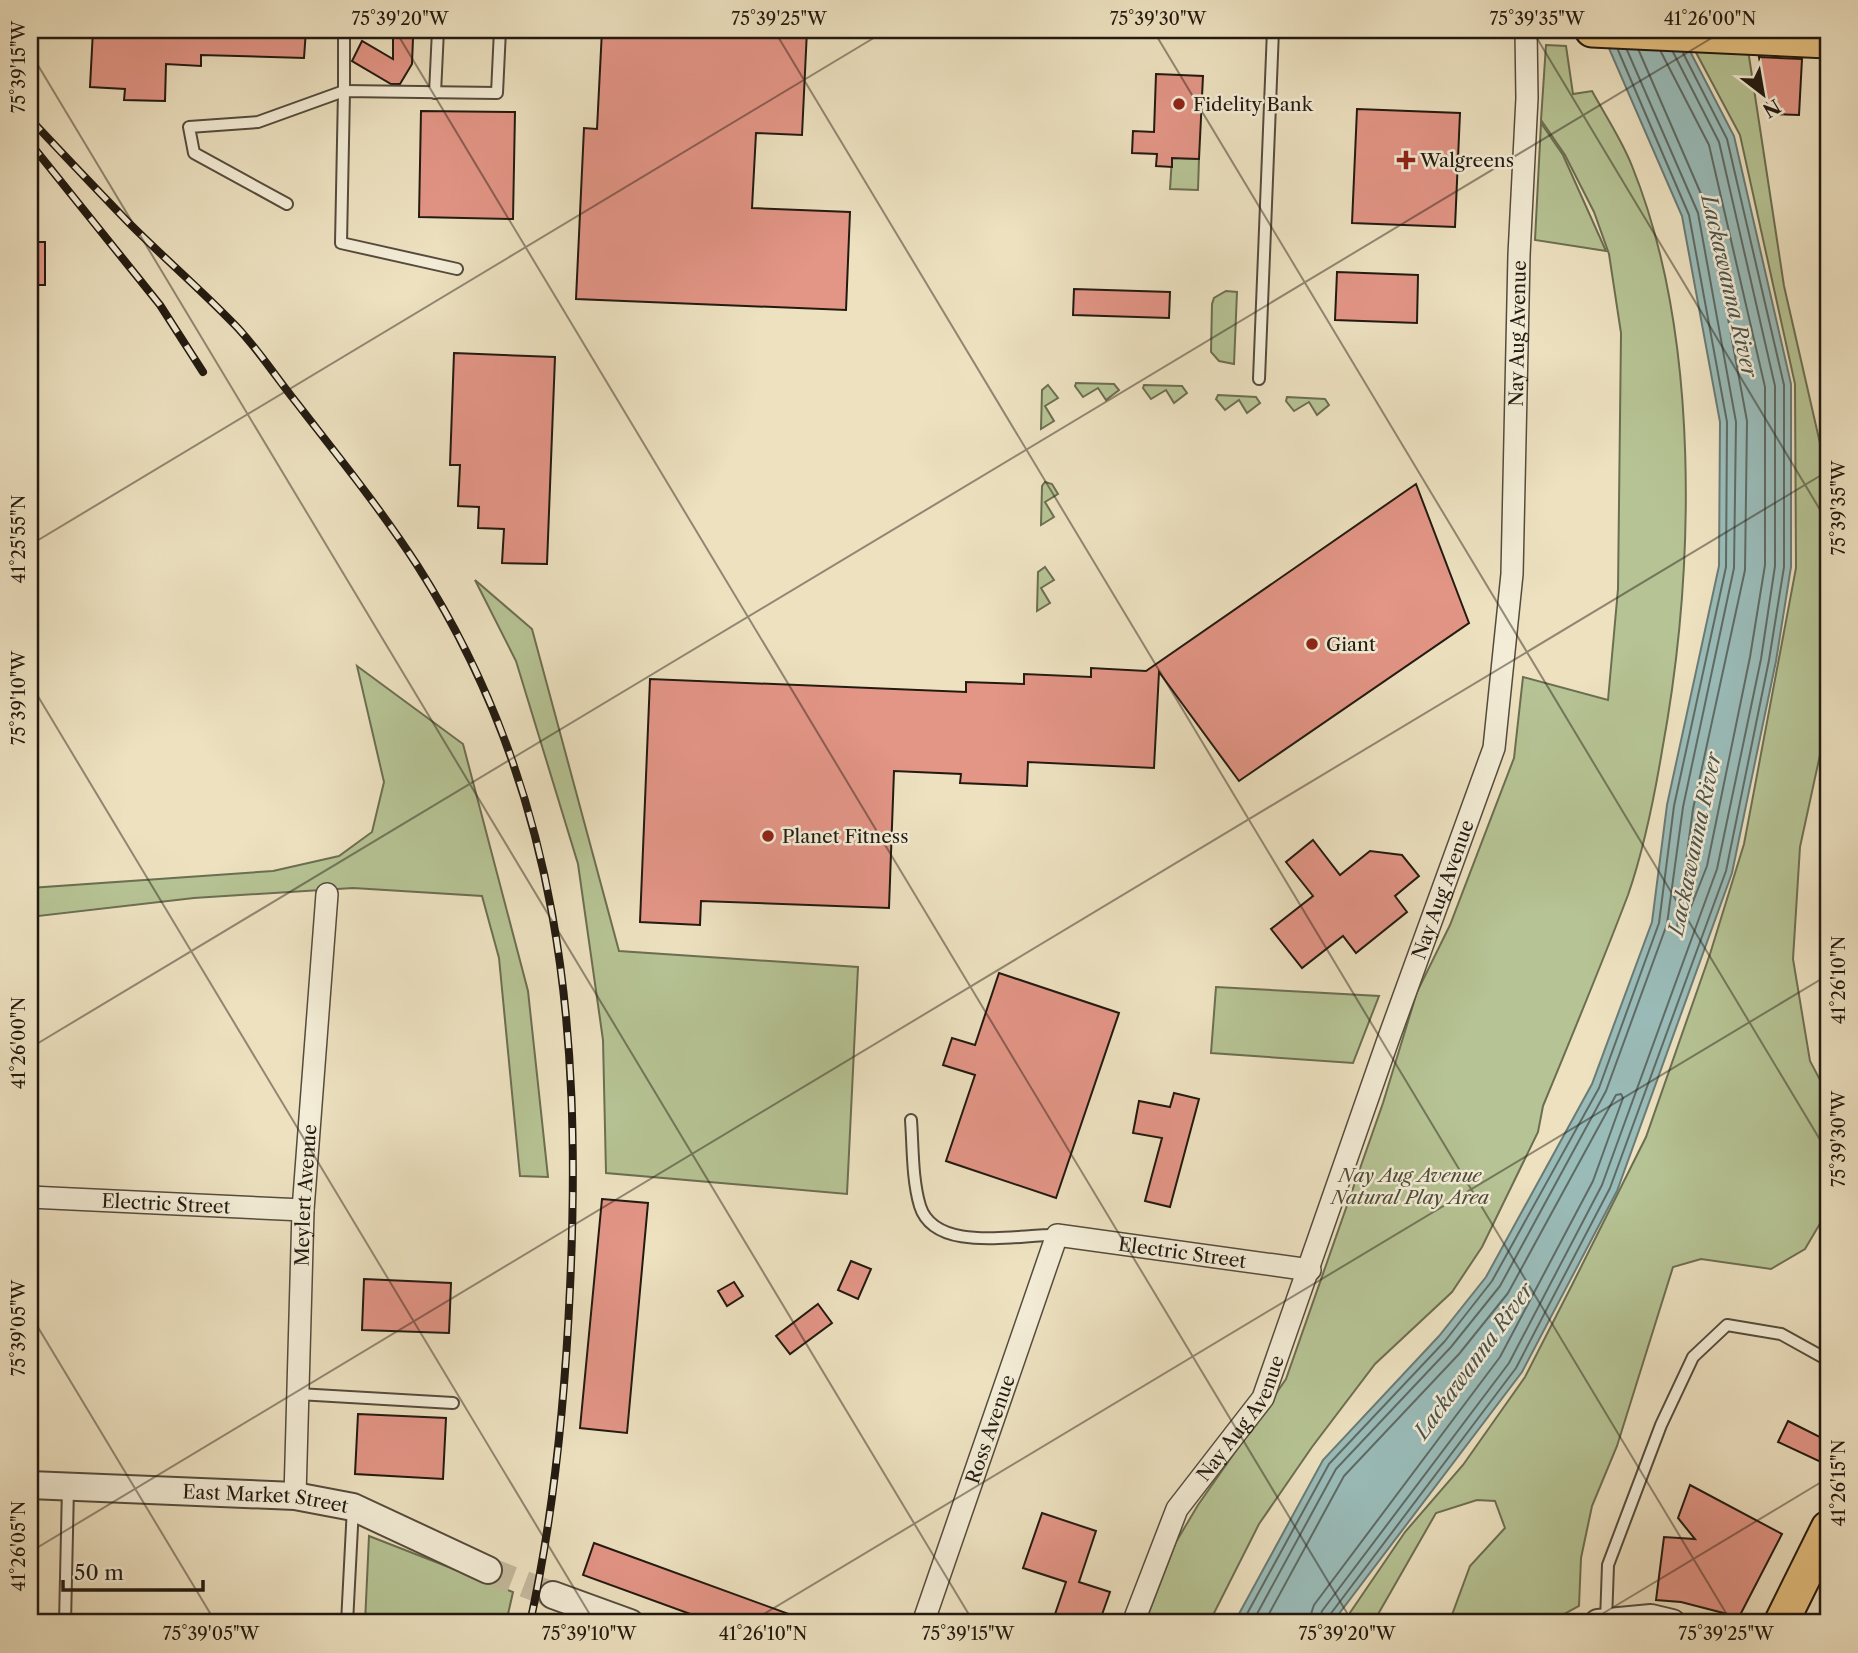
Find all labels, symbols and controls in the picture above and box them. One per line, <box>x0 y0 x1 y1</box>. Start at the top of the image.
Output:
text: 75°39'20"W <box>351 8 450 30</box>
text: 75°39'25"W <box>731 8 828 30</box>
text: 75°39'30"W <box>1110 8 1208 30</box>
text: 75°39'35"W <box>1490 8 1586 30</box>
text: 41°26'00"N <box>1664 8 1756 30</box>
text: 75°39'15"W <box>8 19 30 113</box>
north arrow <box>1728 60 1798 130</box>
place label: Fidelity Bank <box>1193 93 1314 116</box>
text: N <box>1758 94 1784 122</box>
marker: Fidelity Bank <box>1171 96 1187 112</box>
place label: Walgreens <box>1419 149 1514 172</box>
marker: Walgreens <box>1398 152 1414 168</box>
water label: Lackawanna River <box>1696 190 1763 381</box>
street label: Nay Aug Avenue <box>1505 260 1531 407</box>
text: 75°39'35"W <box>1828 459 1850 555</box>
text: 41°25'55"N <box>8 494 30 583</box>
place label: Giant <box>1326 633 1376 656</box>
marker: Giant <box>1304 636 1320 652</box>
text: 75°39'10"W <box>8 650 30 745</box>
water label: Lackawanna River <box>1662 749 1726 940</box>
street label: Nay Aug Avenue <box>1407 817 1479 962</box>
place label: Planet Fitness <box>782 825 908 848</box>
marker: Planet Fitness <box>760 828 776 844</box>
text: 41°26'10"N <box>1828 936 1850 1024</box>
text: 41°26'00"N <box>8 997 30 1089</box>
text: 75°39'30"W <box>1828 1089 1850 1187</box>
street label: Meylert Avenue <box>290 1123 321 1267</box>
park label: Nay Aug Avenue Natural Play Area <box>1329 1164 1490 1209</box>
street label: Electric Street <box>101 1189 231 1219</box>
street label: Electric Street <box>1117 1233 1248 1273</box>
water label: Lackawanna River <box>1407 1277 1539 1445</box>
text: 75°39'05"W <box>8 1278 30 1376</box>
street label: Nay Aug Avenue <box>1192 1352 1289 1486</box>
street label: Ross Avenue <box>961 1372 1020 1487</box>
text: 41°26'15"N <box>1828 1439 1850 1527</box>
street label: East Market Street <box>182 1480 351 1518</box>
text: 41°26'05"N <box>8 1500 30 1591</box>
scale bar <box>63 1548 203 1592</box>
text: 50 m <box>74 1560 124 1585</box>
text: 75°39'05"W <box>163 1623 261 1645</box>
text: 75°39'10"W <box>542 1623 637 1645</box>
text: 41°26'10"N <box>719 1623 807 1645</box>
text: 75°39'15"W <box>922 1623 1016 1645</box>
text: 75°39'20"W <box>1298 1623 1397 1645</box>
text: 75°39'25"W <box>1678 1623 1775 1645</box>

